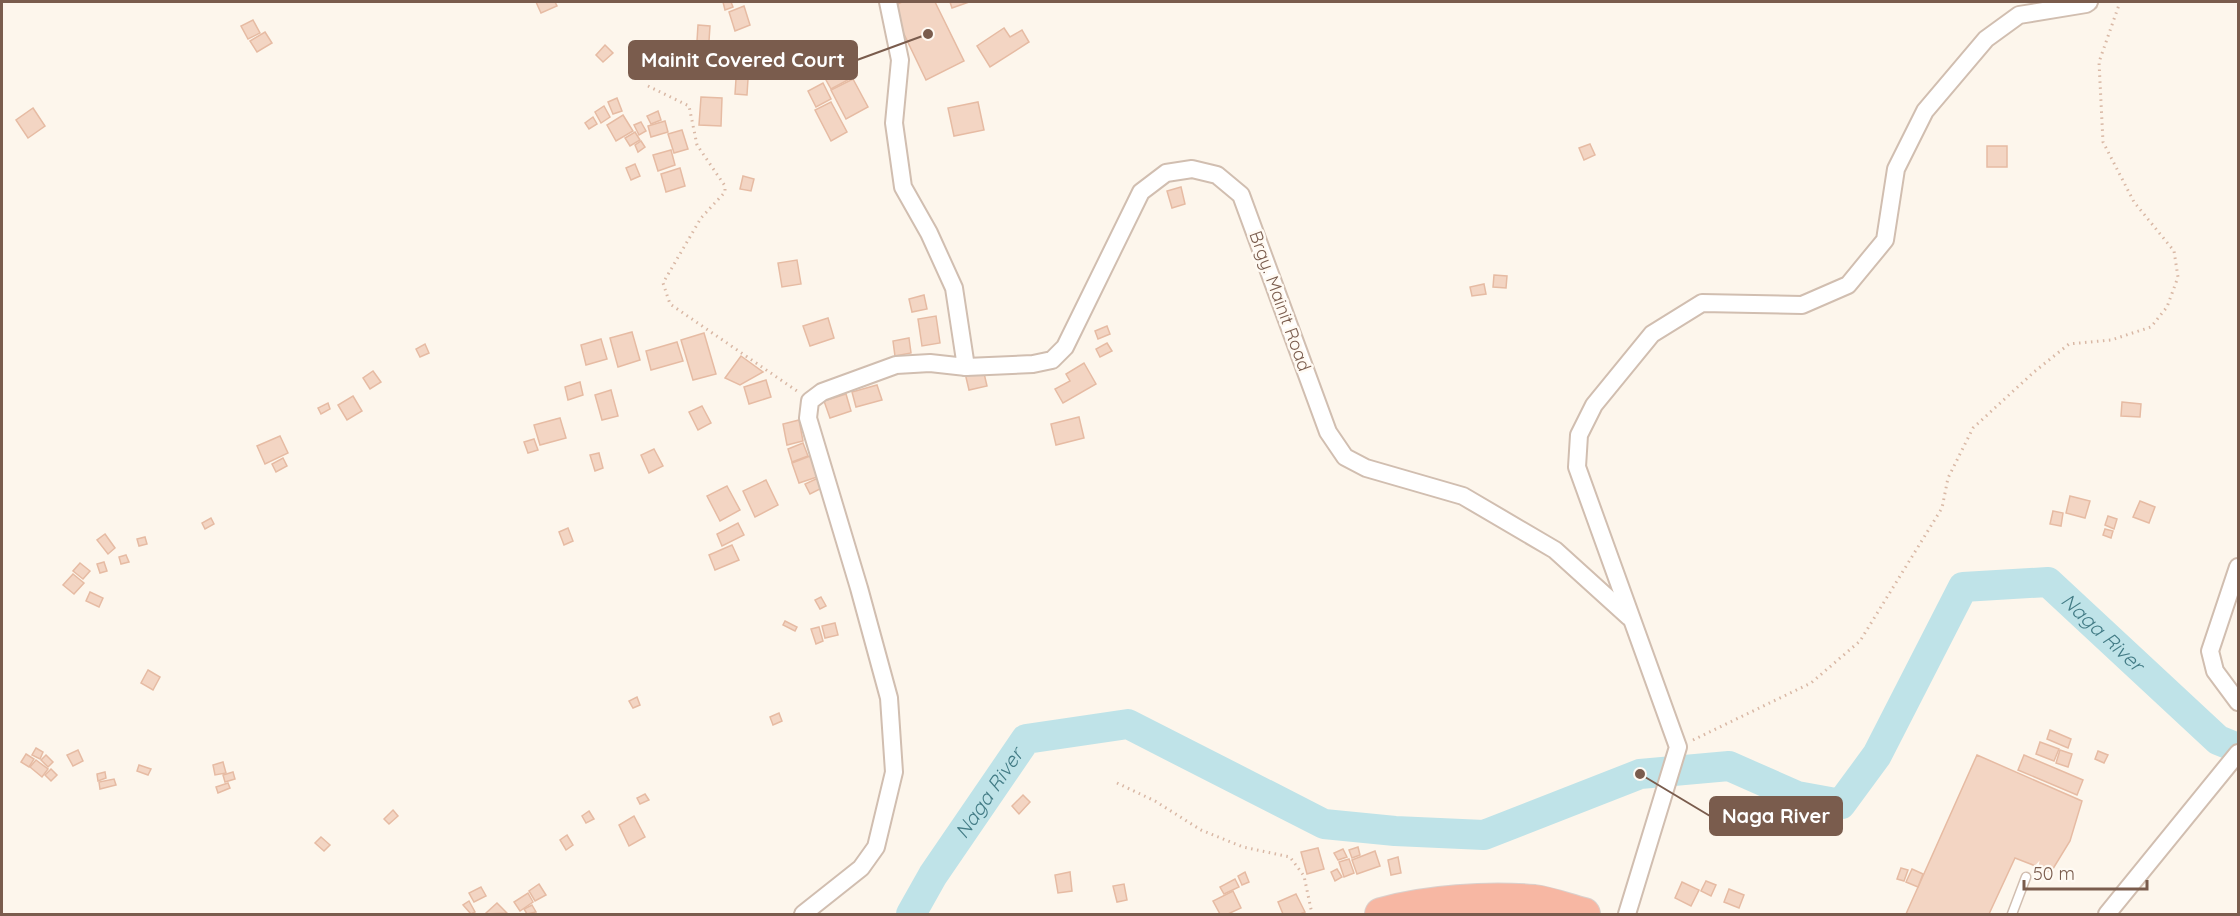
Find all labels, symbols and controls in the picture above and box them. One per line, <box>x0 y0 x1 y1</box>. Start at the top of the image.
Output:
callout: Mainit Covered Court <box>629 41 857 79</box>
text: Mainit Covered Court <box>641 47 845 72</box>
street label: Brgy. Mainit Road <box>1244 228 1317 374</box>
water label: Naga River <box>2056 588 2151 678</box>
water label: Naga River <box>949 741 1030 843</box>
callout: Naga River <box>1710 797 1842 835</box>
text: Naga River <box>1722 803 1830 828</box>
scale bar <box>2024 853 2147 891</box>
text: 50 m <box>2033 862 2075 885</box>

